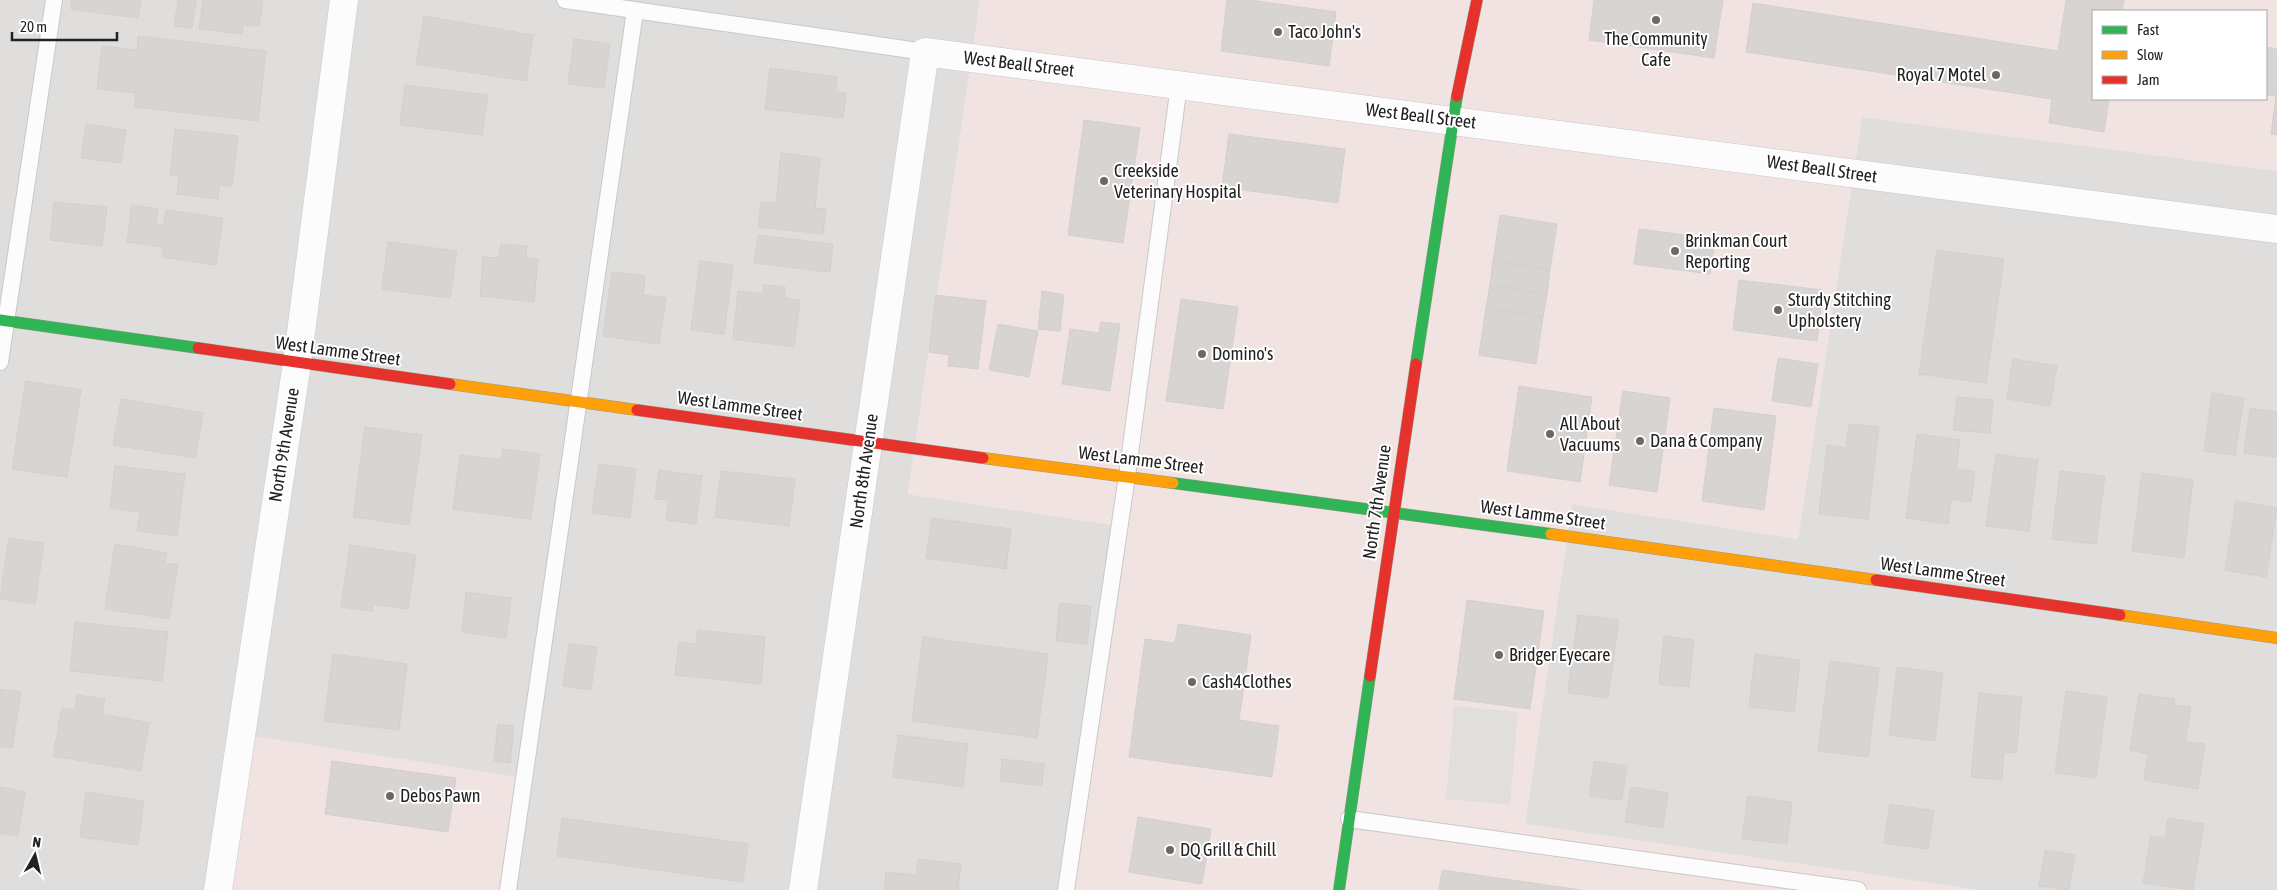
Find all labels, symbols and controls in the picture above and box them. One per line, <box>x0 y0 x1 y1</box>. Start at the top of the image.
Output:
scale bar <box>12 10 118 42</box>
legend <box>2092 10 2267 100</box>
marker: The Community Cafe <box>1650 14 1662 26</box>
text: 20 m <box>20 18 47 35</box>
place label: Taco John's <box>1288 21 1361 42</box>
text: Fast <box>2137 21 2159 38</box>
marker: Taco John's <box>1272 26 1284 38</box>
place label: The Community Cafe <box>1604 28 1708 70</box>
street label: West Beall Street <box>963 46 1076 81</box>
text: Slow <box>2137 46 2163 63</box>
place label: Royal 7 Motel <box>1896 64 1986 85</box>
marker: Royal 7 Motel <box>1990 69 2002 81</box>
text: Jam <box>2137 71 2160 88</box>
street label: West Beall Street <box>1365 98 1478 133</box>
street label: West Beall Street <box>1766 150 1879 187</box>
place label: Creekside Veterinary Hospital <box>1114 160 1242 202</box>
marker: Creekside Veterinary Hospital <box>1098 175 1110 187</box>
place label: Brinkman Court Reporting <box>1685 230 1788 272</box>
marker: Brinkman Court Reporting <box>1669 245 1681 257</box>
place label: Sturdy Stitching Upholstery <box>1788 289 1891 331</box>
marker: Sturdy Stitching Upholstery <box>1772 304 1784 316</box>
street label: West Lamme Street <box>274 331 402 370</box>
place label: Domino's <box>1212 343 1273 364</box>
marker: Domino's <box>1196 348 1208 360</box>
street label: North 9th Avenue <box>264 386 303 503</box>
street label: West Lamme Street <box>676 386 804 425</box>
street label: North 8th Avenue <box>845 412 882 529</box>
place label: All About Vacuums <box>1560 413 1621 455</box>
marker: All About Vacuums <box>1544 428 1556 440</box>
place label: Dana & Company <box>1650 430 1762 451</box>
marker: Dana & Company <box>1634 435 1646 447</box>
street label: West Lamme Street <box>1077 441 1205 478</box>
street label: North 7th Avenue <box>1358 443 1395 560</box>
street label: West Lamme Street <box>1479 495 1607 534</box>
street label: West Lamme Street <box>1879 552 2007 591</box>
place label: Bridger Eyecare <box>1509 644 1610 665</box>
marker: Bridger Eyecare <box>1493 649 1505 661</box>
place label: Cash4Clothes <box>1202 671 1292 692</box>
marker: Cash4Clothes <box>1186 676 1198 688</box>
place label: Debos Pawn <box>400 785 480 806</box>
marker: Debos Pawn <box>384 790 396 802</box>
north arrow <box>10 830 60 880</box>
text: N <box>32 834 42 851</box>
place label: DQ Grill & Chill <box>1180 839 1277 860</box>
marker: DQ Grill & Chill <box>1164 844 1176 856</box>

